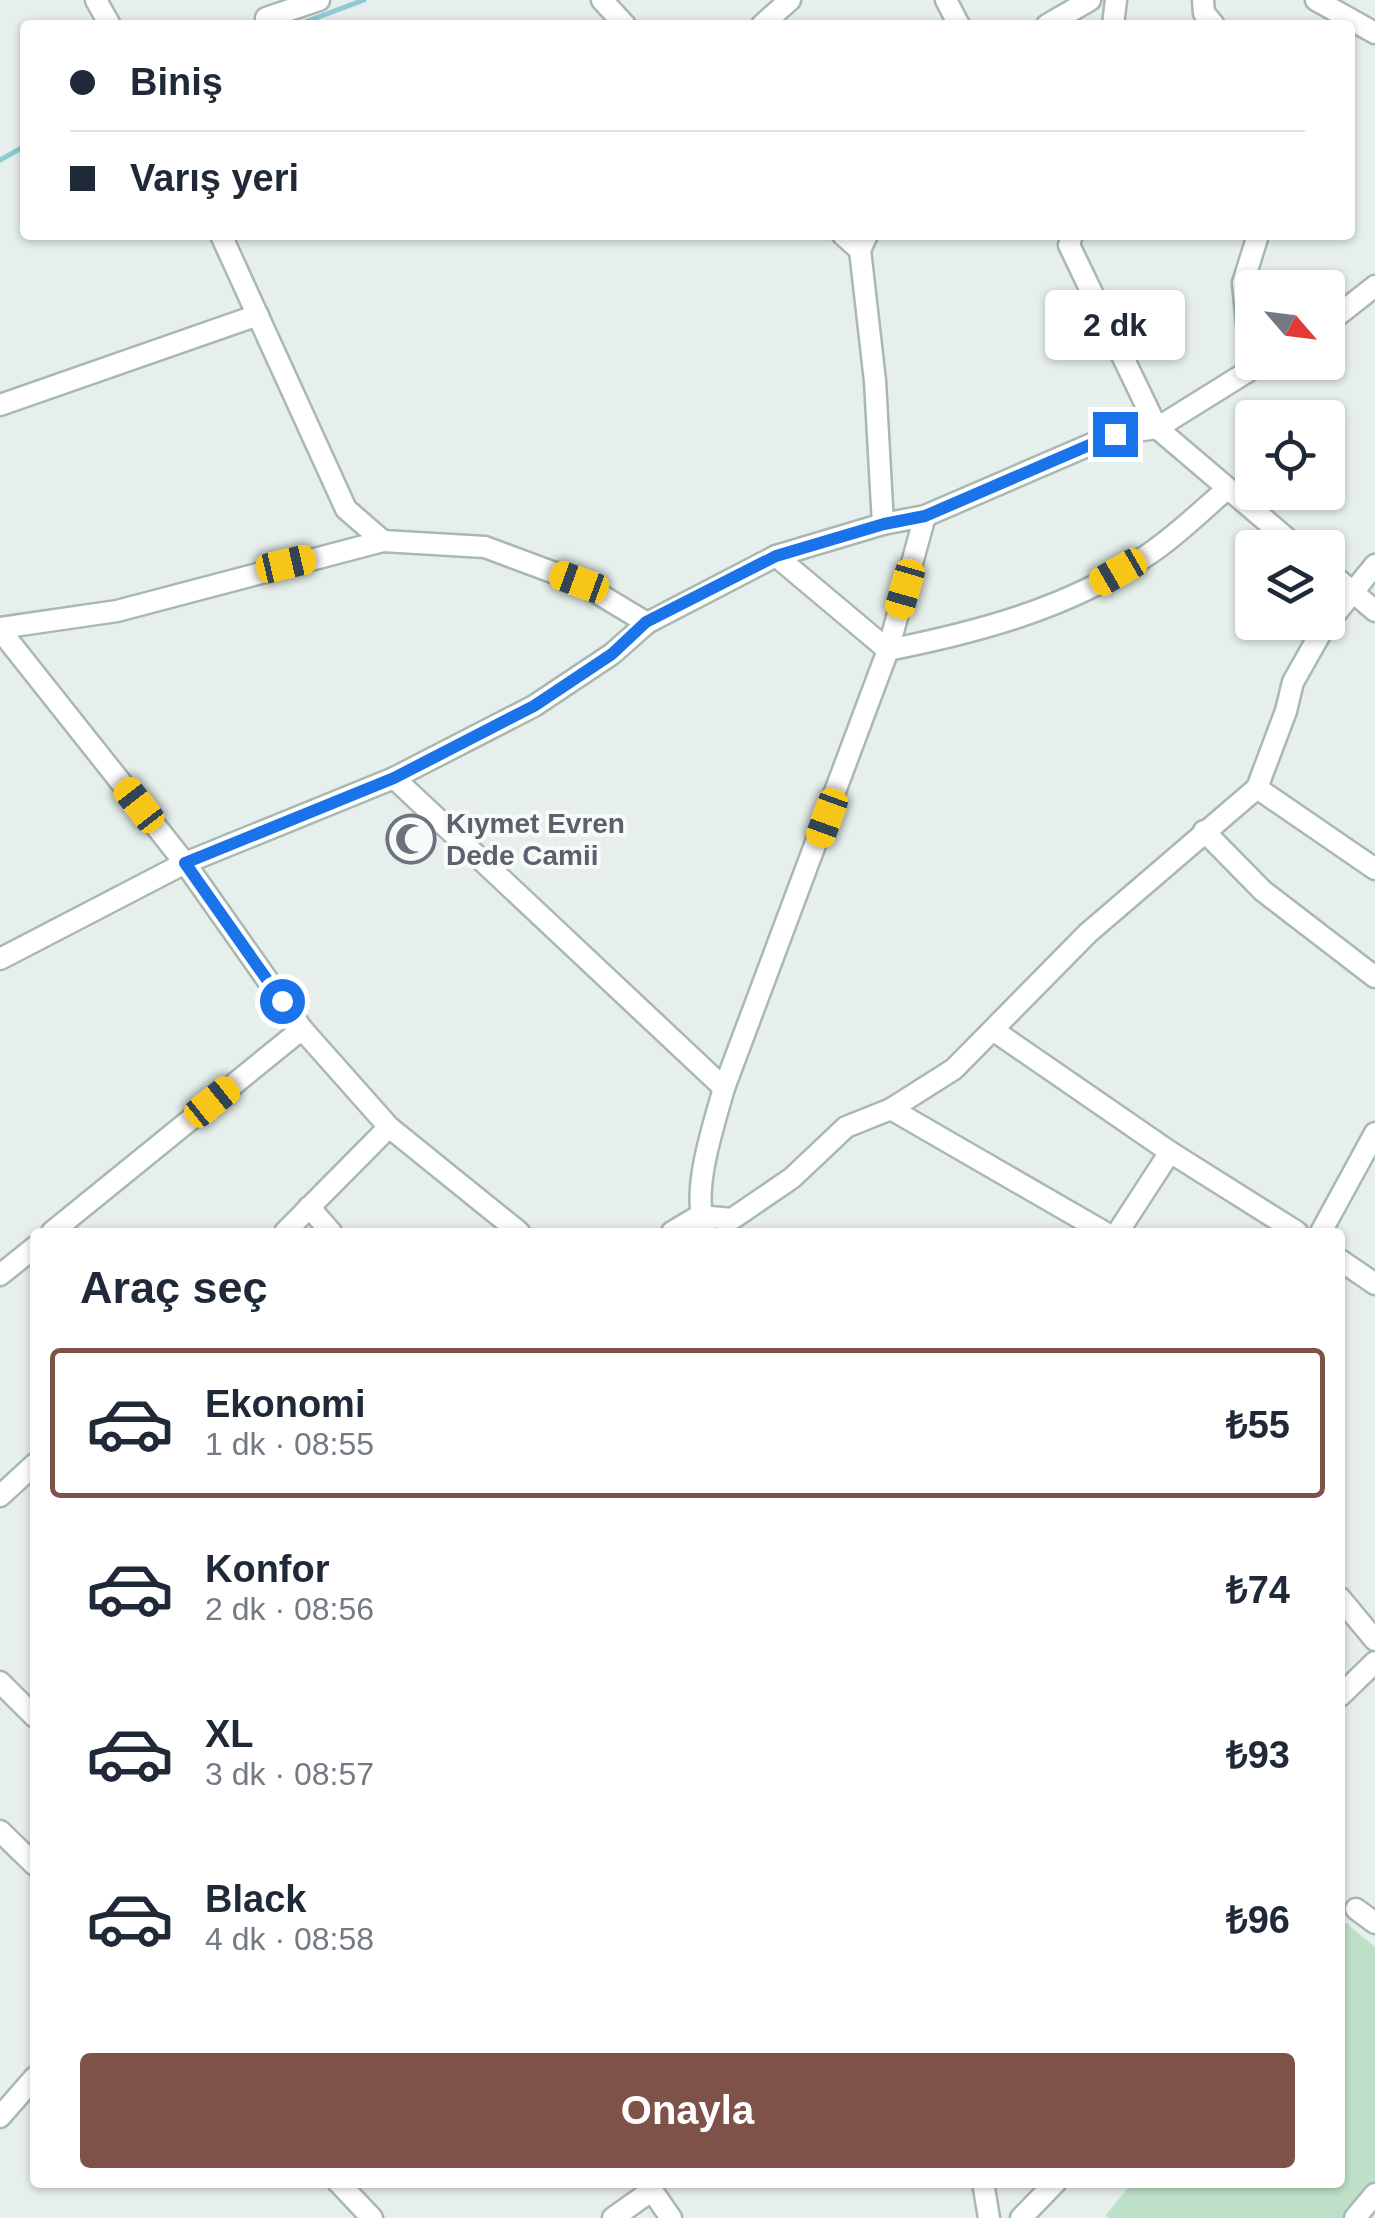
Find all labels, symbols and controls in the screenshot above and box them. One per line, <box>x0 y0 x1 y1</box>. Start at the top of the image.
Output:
text: Biniş <box>130 61 223 103</box>
text: Varış yeri <box>130 157 299 199</box>
north arrow <box>1235 270 1345 380</box>
map controls <box>1235 270 1345 640</box>
callout: 2 dk <box>1045 289 1185 359</box>
text: 2 dk <box>1083 307 1147 343</box>
button: locate <box>1235 400 1345 510</box>
route end <box>1093 412 1138 457</box>
button: layers <box>1235 530 1345 640</box>
car <box>253 543 319 585</box>
car <box>1085 544 1151 600</box>
car <box>882 556 928 622</box>
car <box>546 558 612 606</box>
car <box>109 772 169 838</box>
car <box>803 785 851 851</box>
place label: Kıymet Evren Dede Camii <box>446 808 625 871</box>
mosque icon: Kıymet Evren Dede Camii <box>385 813 437 865</box>
route start <box>260 979 305 1024</box>
car <box>179 1071 245 1133</box>
text: Araç seç <box>80 1262 268 1313</box>
icon: car <box>85 1378 175 1468</box>
text: Ekonomi <box>205 1383 365 1425</box>
text: ₺55 <box>1226 1404 1290 1446</box>
text: 1 dk · 08:55 <box>205 1426 374 1462</box>
icon: car <box>85 1543 175 1633</box>
text: Konfor <box>205 1548 330 1590</box>
text: ₺74 <box>1226 1569 1290 1611</box>
text: 2 dk · 08:56 <box>205 1591 374 1627</box>
icon: car <box>85 1708 175 1798</box>
text: XL <box>205 1713 254 1755</box>
text: ₺93 <box>1226 1734 1290 1776</box>
text: 3 dk · 08:57 <box>205 1756 374 1792</box>
icon: car <box>85 1873 175 1963</box>
text: Black <box>205 1878 306 1920</box>
text: ₺96 <box>1226 1899 1290 1941</box>
text: 4 dk · 08:58 <box>205 1921 374 1957</box>
button: Onayla <box>80 2053 1295 2168</box>

